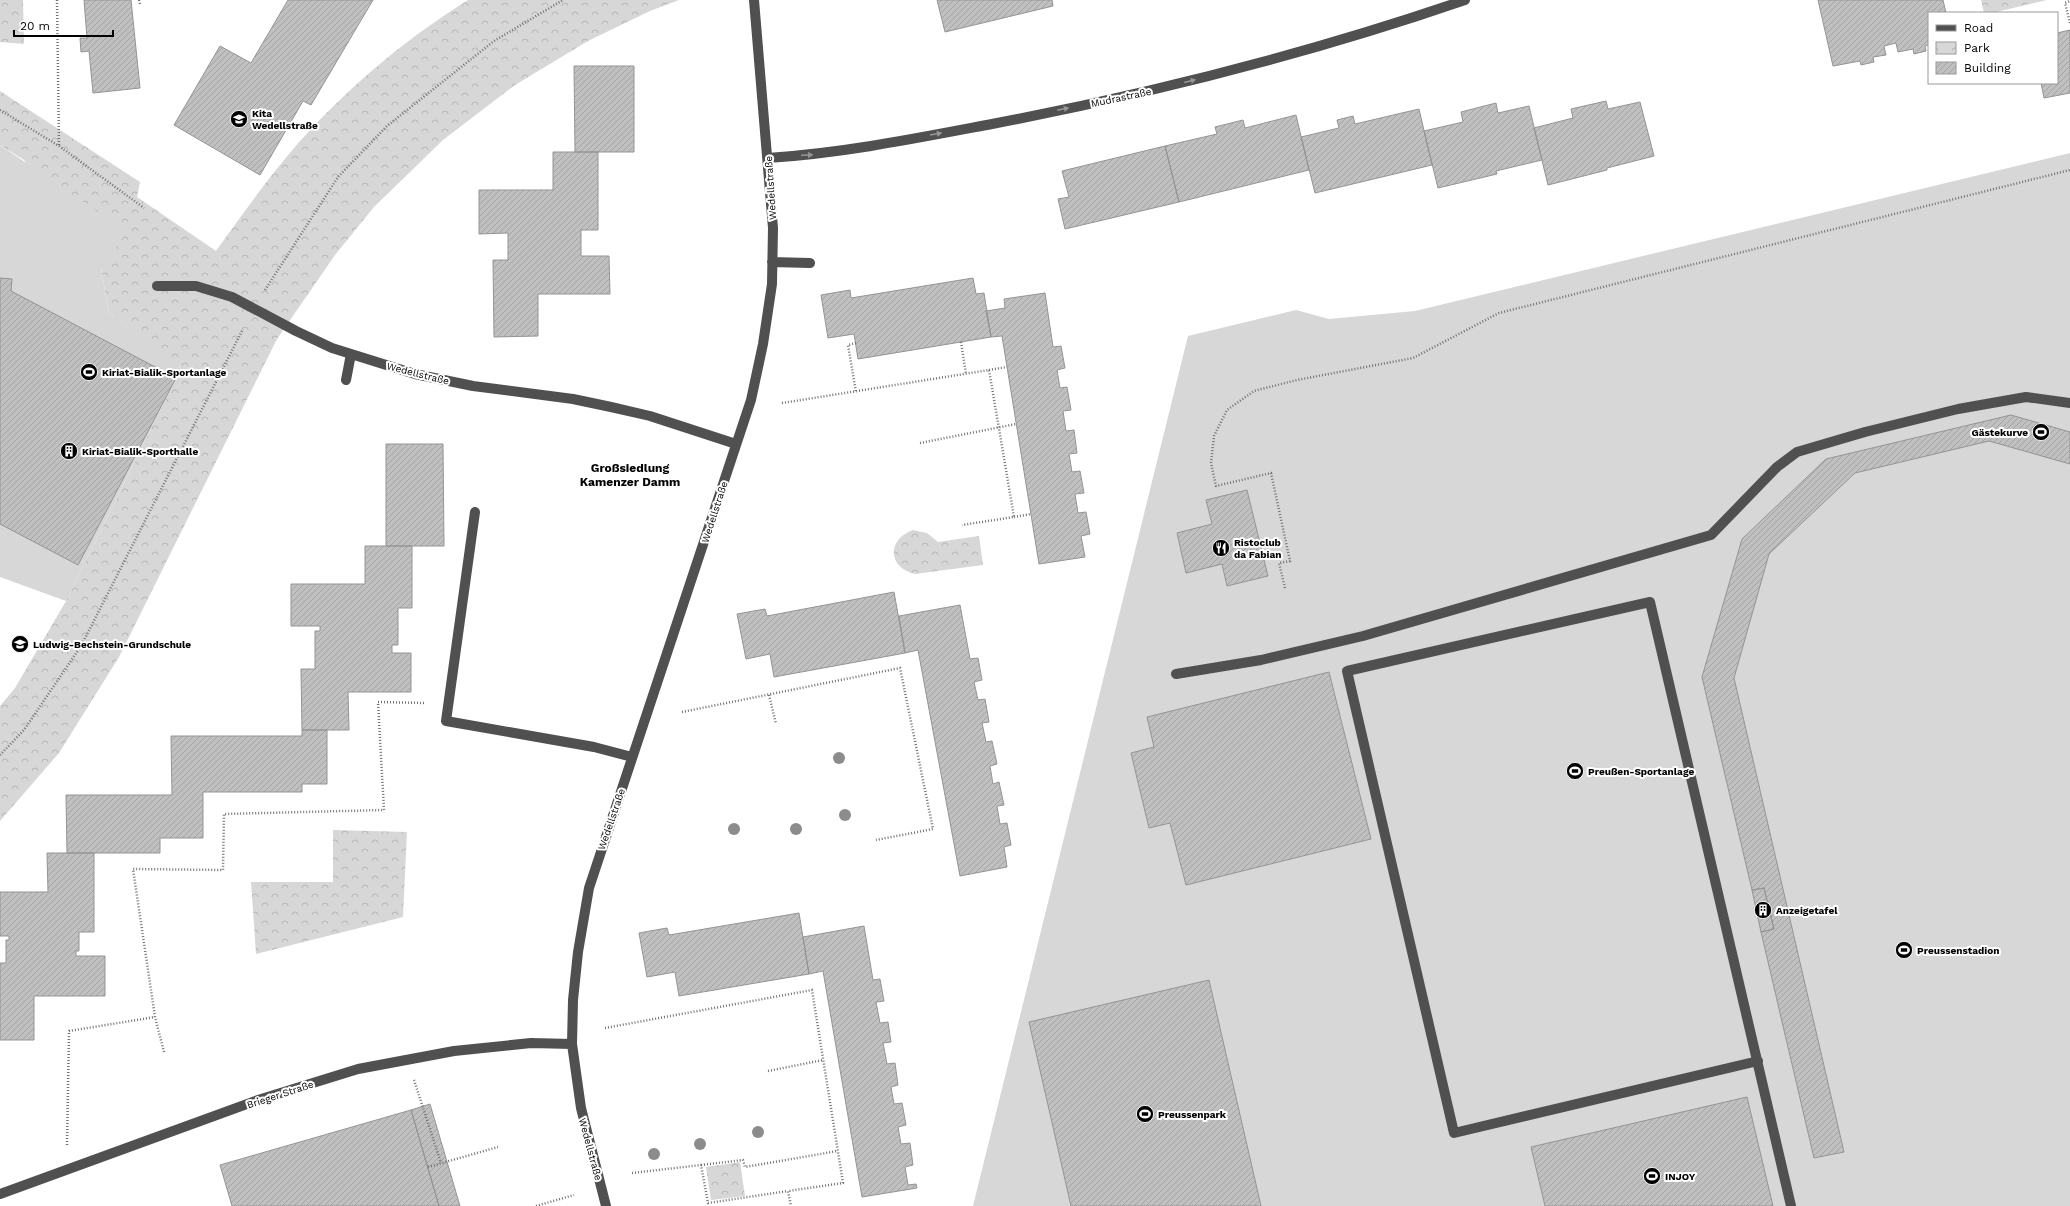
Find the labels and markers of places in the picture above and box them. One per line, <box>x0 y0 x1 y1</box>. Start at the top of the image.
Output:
place label: Kita Wedellstraße <box>252 108 318 131</box>
school or university icon: Kita Wedellstraße <box>229 109 249 129</box>
sports icon: Kiriat-Bialik-Sportanlage <box>79 362 99 382</box>
place label: Kiriat-Bialik-Sportanlage <box>102 367 227 378</box>
sports icon: Gästekurve <box>2031 422 2051 442</box>
place label: Gästekurve <box>1972 427 2028 438</box>
building icon: Kiriat-Bialik-Sporthalle <box>59 441 79 461</box>
place label: Kiriat-Bialik-Sporthalle <box>82 446 198 457</box>
place label: Ristoclub da Fabian <box>1234 537 1281 560</box>
restaurant icon: Ristoclub da Fabian <box>1211 538 1231 558</box>
school or university icon: Ludwig-Bechstein-Grundschule <box>10 634 30 654</box>
place label: Ludwig-Bechstein-Grundschule <box>33 639 191 650</box>
sports icon: Preußen-Sportanlage <box>1565 761 1585 781</box>
place label: Preußen-Sportanlage <box>1588 766 1695 777</box>
building icon: Anzeigetafel <box>1753 900 1773 920</box>
place label: Anzeigetafel <box>1776 905 1838 916</box>
sports icon: Preussenstadion <box>1894 940 1914 960</box>
place label: Preussenstadion <box>1917 945 1999 956</box>
sports icon: Preussenpark <box>1135 1104 1155 1124</box>
place label: Preussenpark <box>1158 1109 1227 1120</box>
sports icon: INJOY <box>1642 1166 1662 1186</box>
place label: INJOY <box>1665 1171 1696 1182</box>

